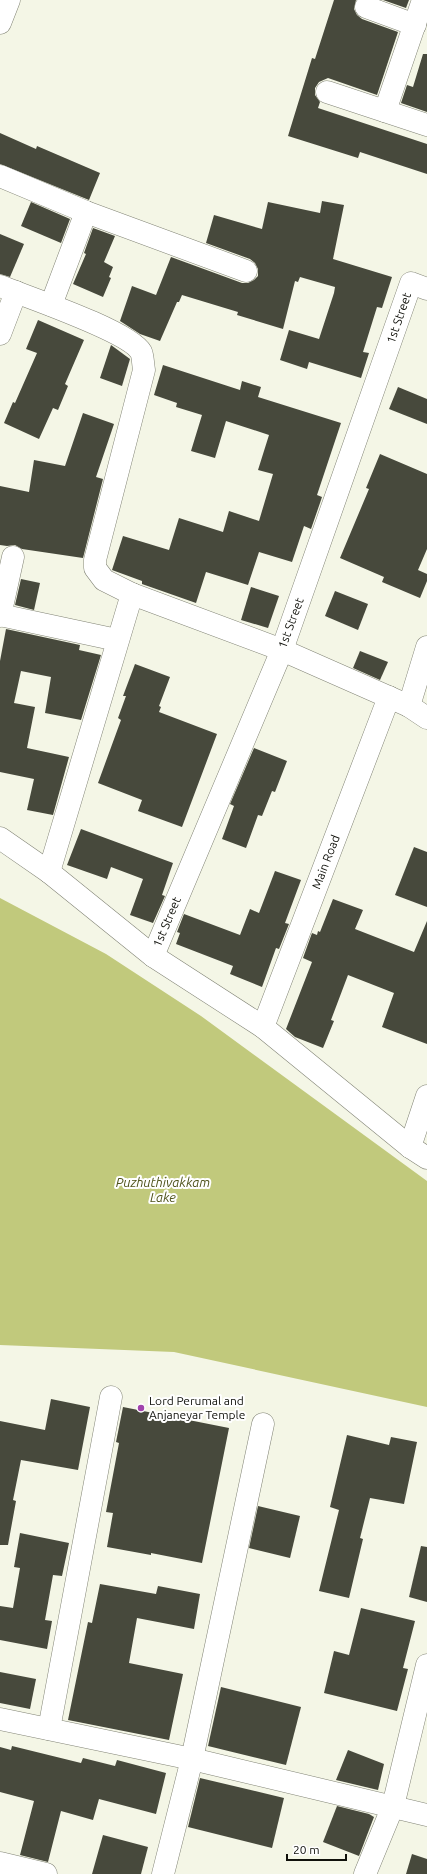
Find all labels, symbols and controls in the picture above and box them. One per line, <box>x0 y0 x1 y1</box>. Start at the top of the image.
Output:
street label: 1st Street <box>384 290 413 345</box>
street label: 1st Street <box>275 595 306 650</box>
street label: Main Road <box>309 833 342 891</box>
street label: 1st Street <box>150 895 183 949</box>
water label: Puzhuthivakkam Lake <box>116 1175 210 1204</box>
place label: Lord Perumal and Anjaneyar Temple <box>149 1394 245 1421</box>
marker: Lord Perumal and Anjaneyar Temple <box>136 1403 146 1413</box>
scale bar <box>287 1836 346 1862</box>
text: 20 m <box>293 1843 320 1856</box>

